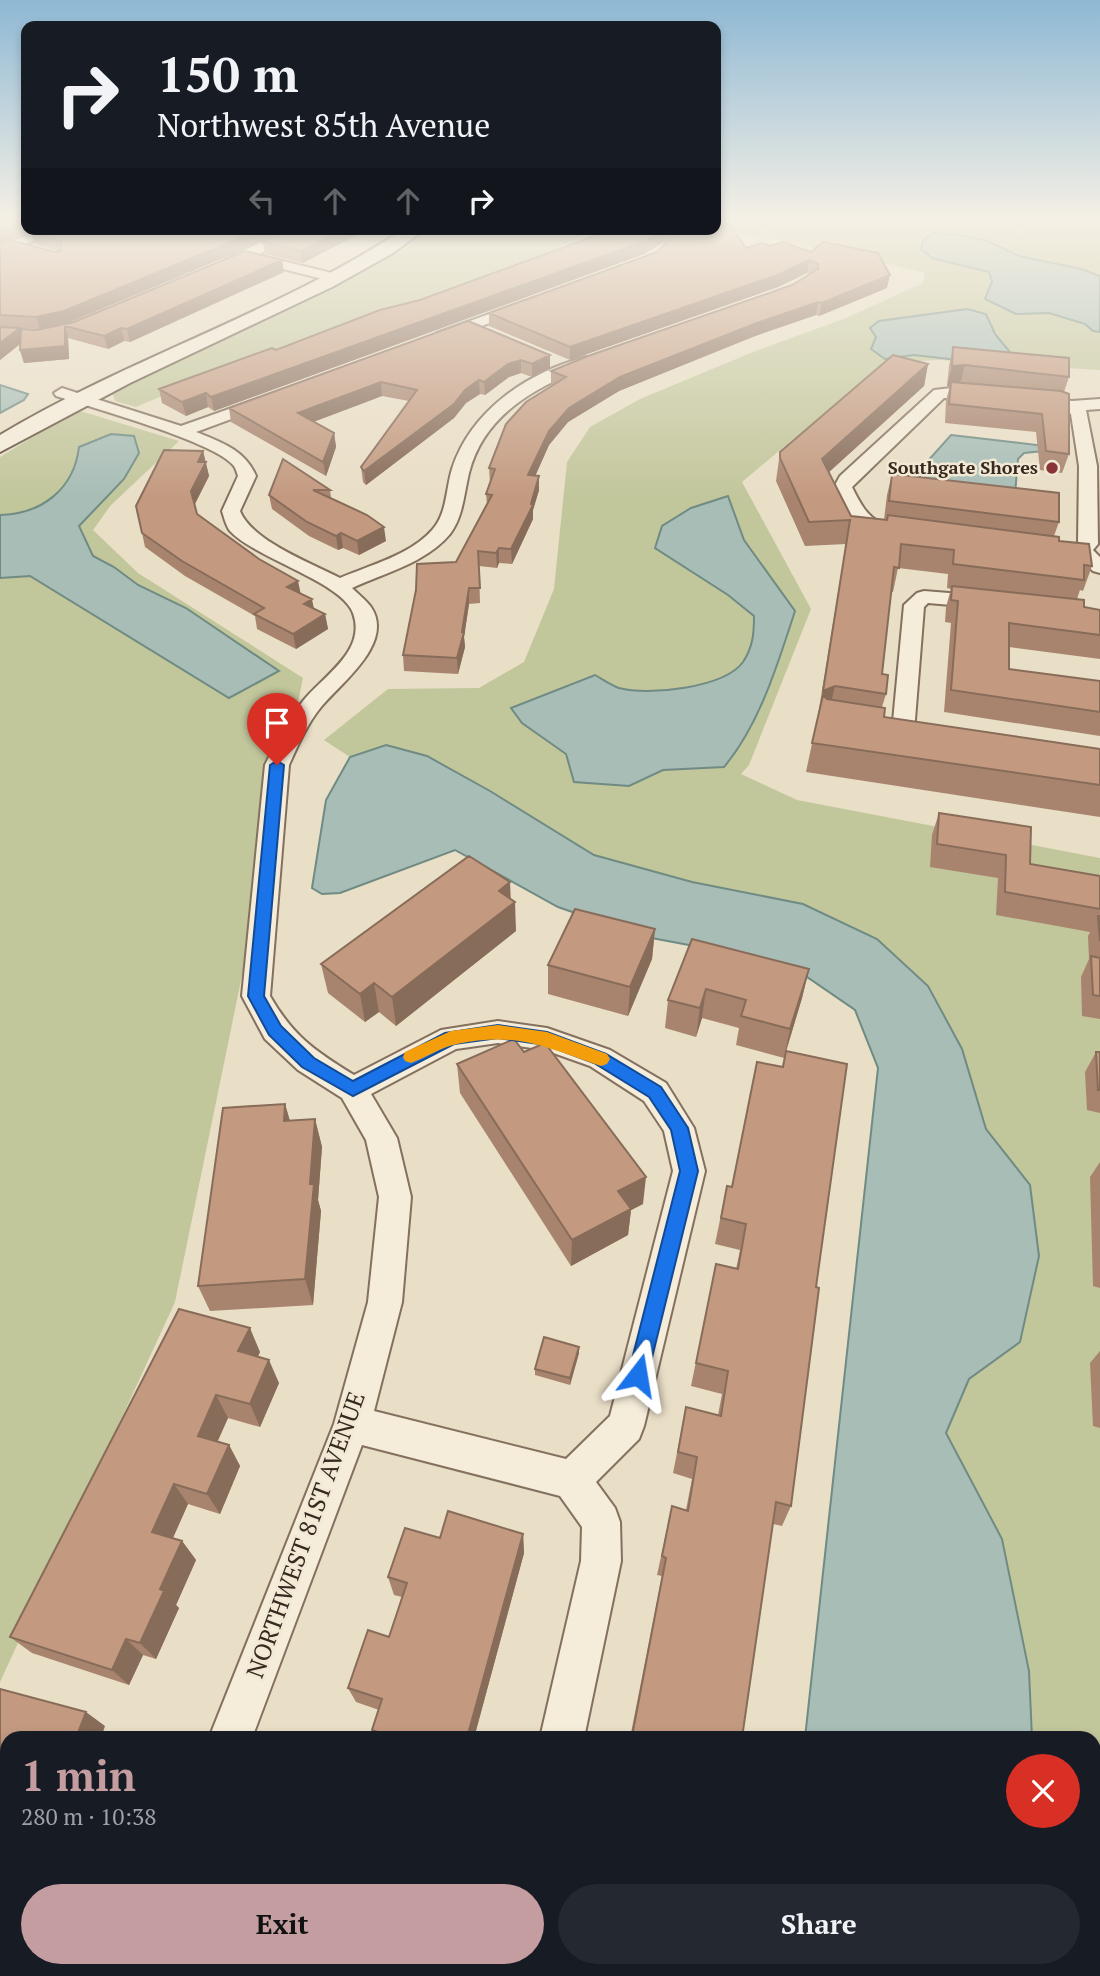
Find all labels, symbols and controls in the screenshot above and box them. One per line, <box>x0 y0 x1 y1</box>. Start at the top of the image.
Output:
text: 150 m <box>157 41 299 106</box>
icon: right <box>42 49 133 140</box>
text: Northwest 85th Avenue <box>157 104 490 146</box>
icon: left <box>243 182 281 220</box>
icon: ahead <box>316 182 354 220</box>
icon: ahead <box>389 182 427 220</box>
icon: right <box>462 182 500 220</box>
place label: Southgate Shores <box>888 455 1038 479</box>
marker: Southgate Shores <box>1044 460 1060 476</box>
pin <box>247 693 307 765</box>
icon: arrive <box>258 704 296 742</box>
position arrow <box>601 1338 675 1412</box>
street label: NORTHWEST 81ST AVENUE <box>238 1387 372 1682</box>
text: 1 min <box>21 1747 136 1803</box>
button: close <box>1006 1754 1080 1828</box>
text: 280 m · 10:38 <box>21 1801 156 1832</box>
button: Exit <box>21 1884 544 1964</box>
button: Share <box>558 1884 1080 1964</box>

